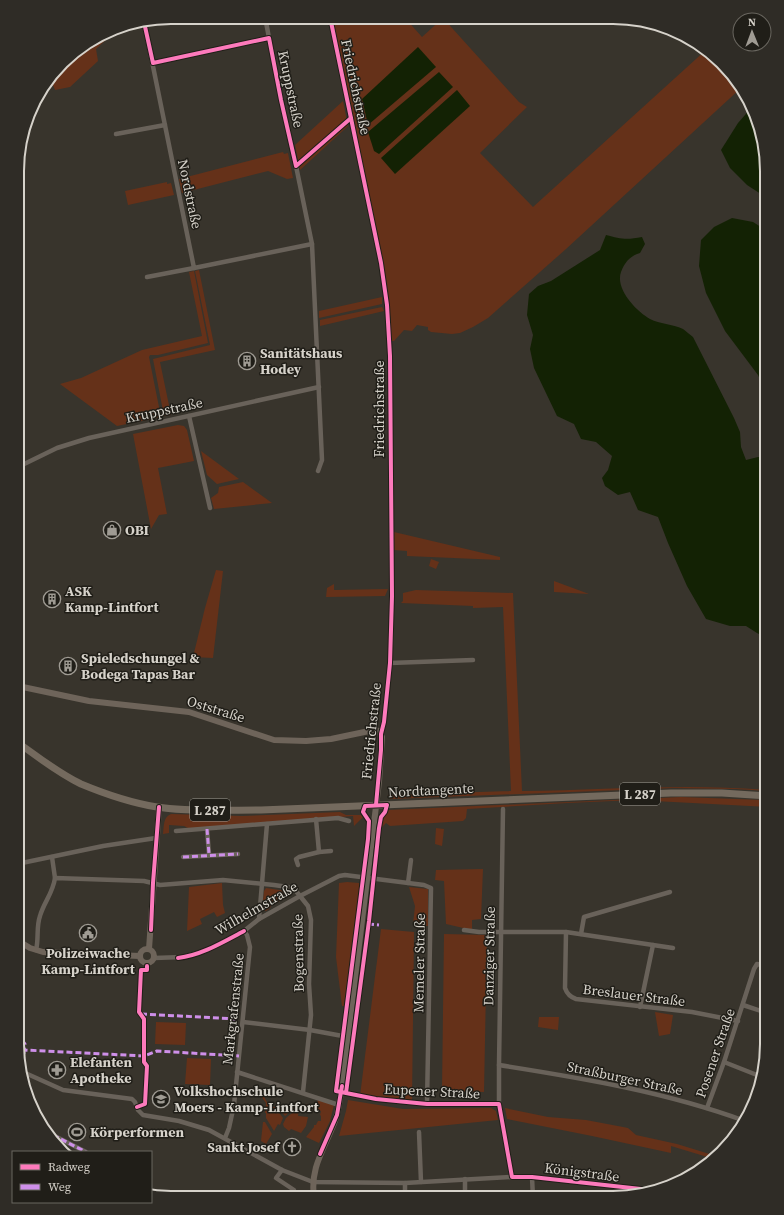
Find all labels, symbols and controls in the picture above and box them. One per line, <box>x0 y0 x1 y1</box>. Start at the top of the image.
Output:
north arrow <box>732 12 772 52</box>
text: N <box>748 15 756 30</box>
street label: Friedrichstraße <box>336 37 376 137</box>
street label: Kruppstraße <box>273 49 309 129</box>
street label: Nordstraße <box>173 157 207 231</box>
place label: Sanitätshaus Hodey <box>260 343 343 379</box>
building icon: Sanitätshaus Hodey <box>237 351 257 371</box>
street label: Friedrichstraße <box>369 360 389 458</box>
street label: Kruppstraße <box>124 392 204 428</box>
shop icon: OBI <box>102 520 122 540</box>
place label: OBI <box>125 520 149 540</box>
place label: ASK Kamp-Lintfort <box>65 581 159 617</box>
building icon: ASK Kamp-Lintfort <box>42 589 62 609</box>
place label: Spieledschungel & Bodega Tapas Bar <box>81 648 200 684</box>
building icon: Spieledschungel & Bodega Tapas Bar <box>58 656 78 676</box>
street label: Friedrichstraße <box>356 682 386 780</box>
street label: Oststraße <box>185 691 247 727</box>
street label: Nordtangente <box>388 778 474 802</box>
road number: L 287 <box>620 783 660 805</box>
road number: L 287 <box>190 799 230 821</box>
street label: Wilhelmstraße <box>211 876 301 940</box>
street label: Danziger Straße <box>478 906 500 1006</box>
street label: Memeler Straße <box>408 913 430 1013</box>
street label: Bogenstraße <box>287 914 309 992</box>
public building icon: Polizeiwache Kamp-Lintfort <box>78 923 98 943</box>
place label: Polizeiwache Kamp-Lintfort <box>41 943 136 979</box>
street label: Markgrafenstraße <box>217 952 249 1066</box>
street label: Breslauer Straße <box>582 979 686 1011</box>
street label: Posener Straße <box>690 1006 740 1100</box>
place label: Elefanten Apotheke <box>70 1052 132 1088</box>
street label: Straßburger Straße <box>565 1056 685 1100</box>
pharmacy icon: Elefanten Apotheke <box>47 1060 67 1080</box>
street label: Eupener Straße <box>383 1078 481 1104</box>
place label: Volkshochschule Moers - Kamp-Lintfort <box>174 1081 319 1117</box>
school or university icon: Volkshochschule Moers - Kamp-Lintfort <box>151 1089 171 1109</box>
sports icon: Körperformen <box>67 1122 87 1142</box>
place label: Körperformen <box>90 1122 185 1142</box>
place label: Sankt Josef <box>207 1137 281 1157</box>
church icon: Sankt Josef <box>282 1137 302 1157</box>
legend <box>12 1151 152 1203</box>
street label: Königstraße <box>543 1157 621 1187</box>
text: Radweg <box>48 1159 90 1175</box>
text: Weg <box>48 1179 71 1195</box>

